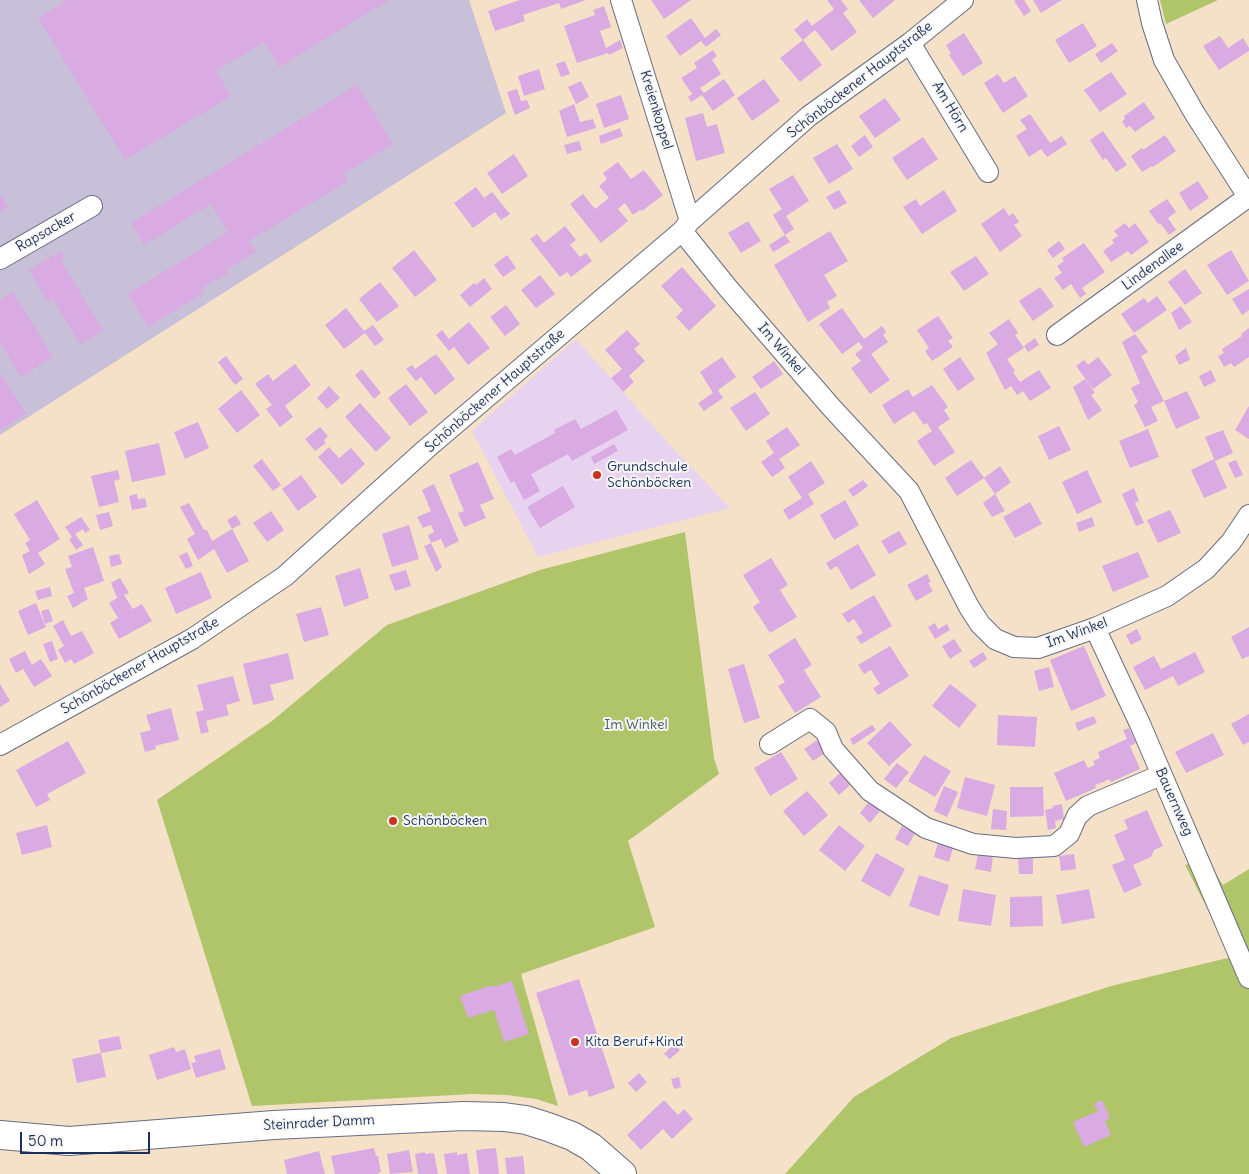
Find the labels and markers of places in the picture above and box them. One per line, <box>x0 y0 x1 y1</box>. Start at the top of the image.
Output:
place label: Grundschule Schönböcken <box>607 459 691 492</box>
marker: Grundschule Schönböcken <box>591 469 603 481</box>
place label: Schönböcken <box>403 813 487 829</box>
marker: Schönböcken <box>387 815 399 827</box>
place label: Kita Beruf+Kind <box>585 1034 684 1050</box>
marker: Kita Beruf+Kind <box>569 1036 581 1048</box>

